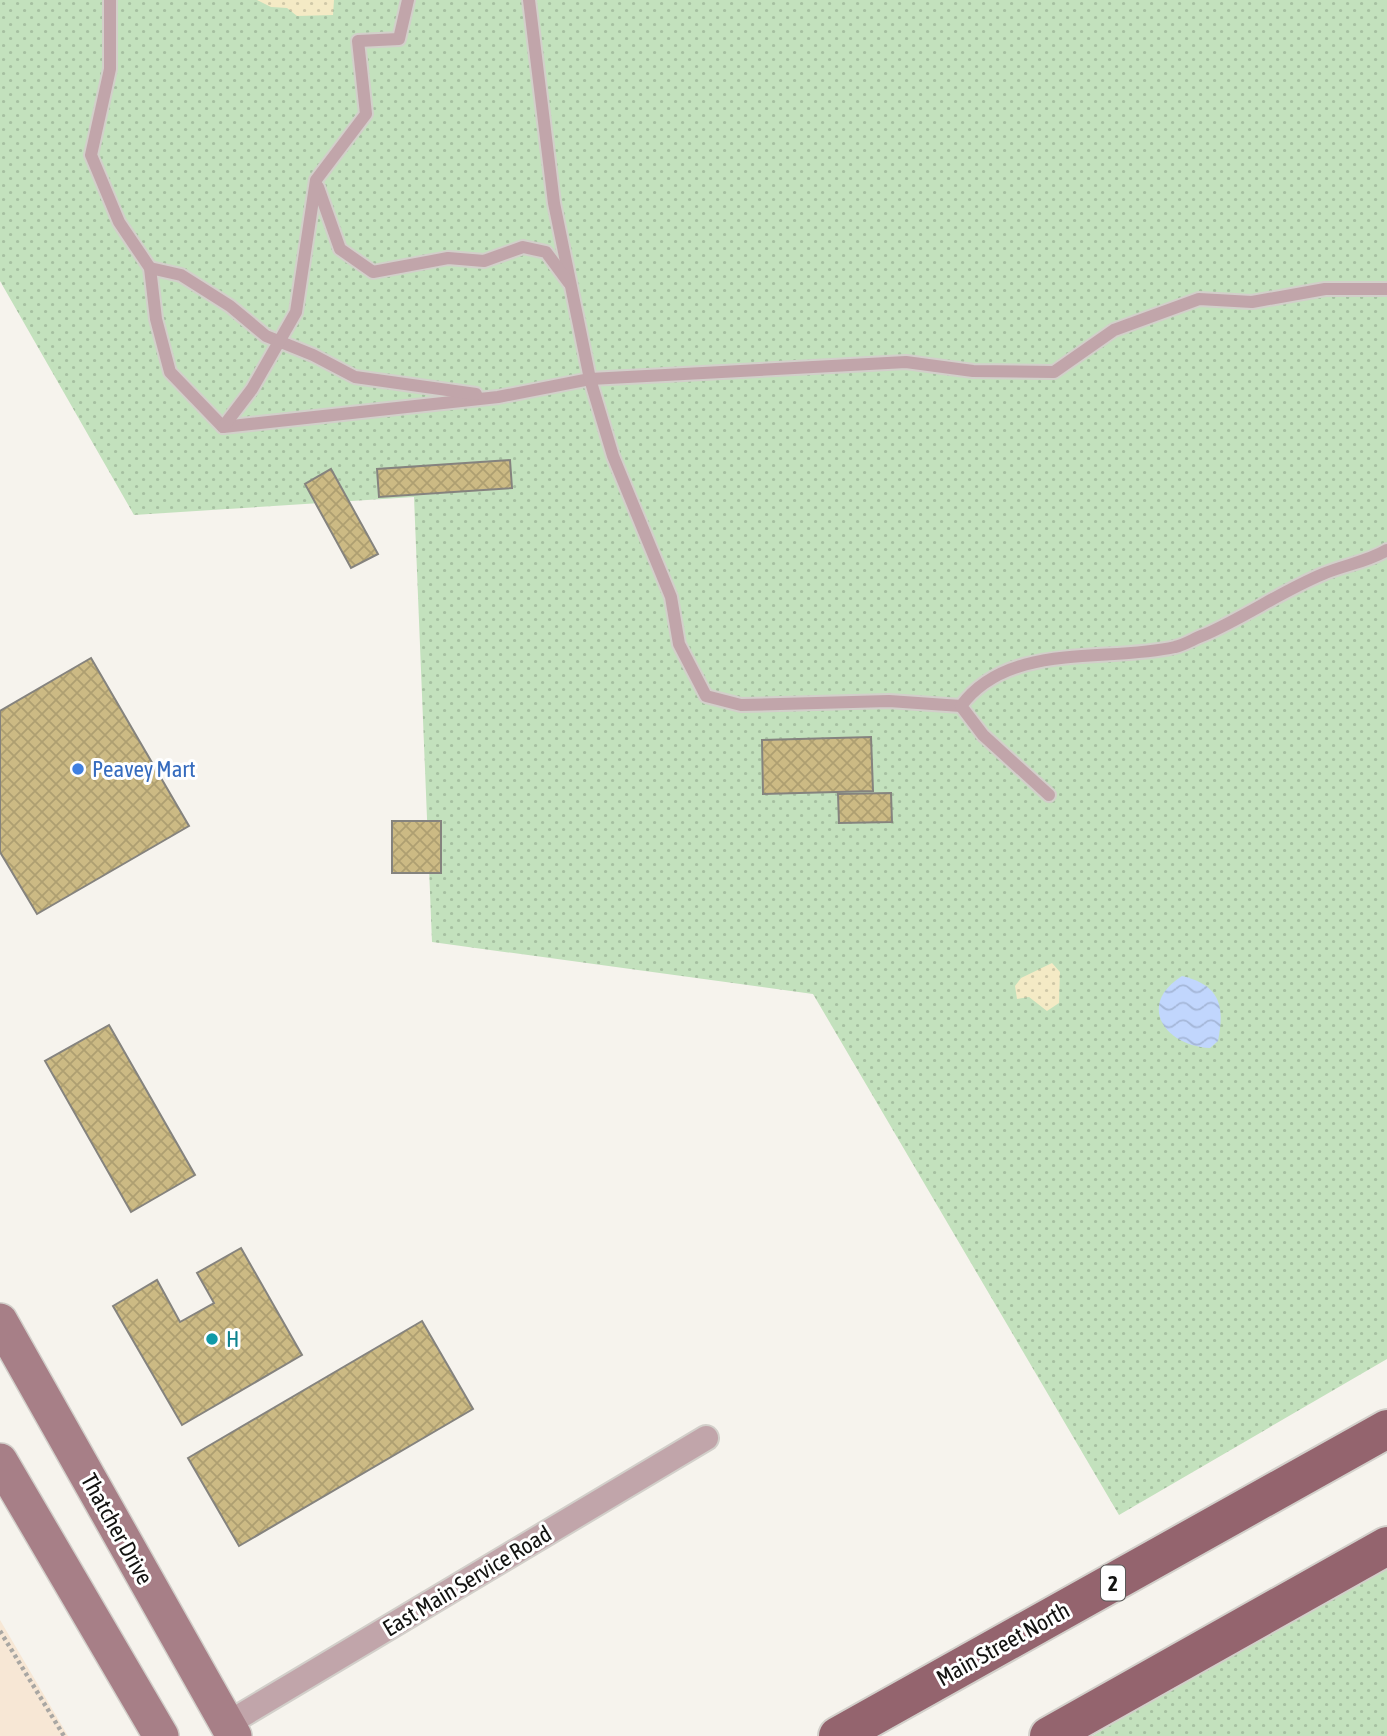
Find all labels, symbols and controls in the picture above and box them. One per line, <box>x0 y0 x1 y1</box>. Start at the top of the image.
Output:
place label: Peavey Mart <box>92 756 196 782</box>
marker: Peavey Mart <box>70 761 86 777</box>
place label: H <box>226 1326 239 1352</box>
marker: H <box>204 1331 220 1347</box>
street label: Thatcher Drive <box>76 1469 158 1589</box>
street label: East Main Service Road <box>378 1520 556 1642</box>
road number: 2 <box>1101 1566 1125 1600</box>
street label: Main Street North <box>932 1597 1074 1691</box>

